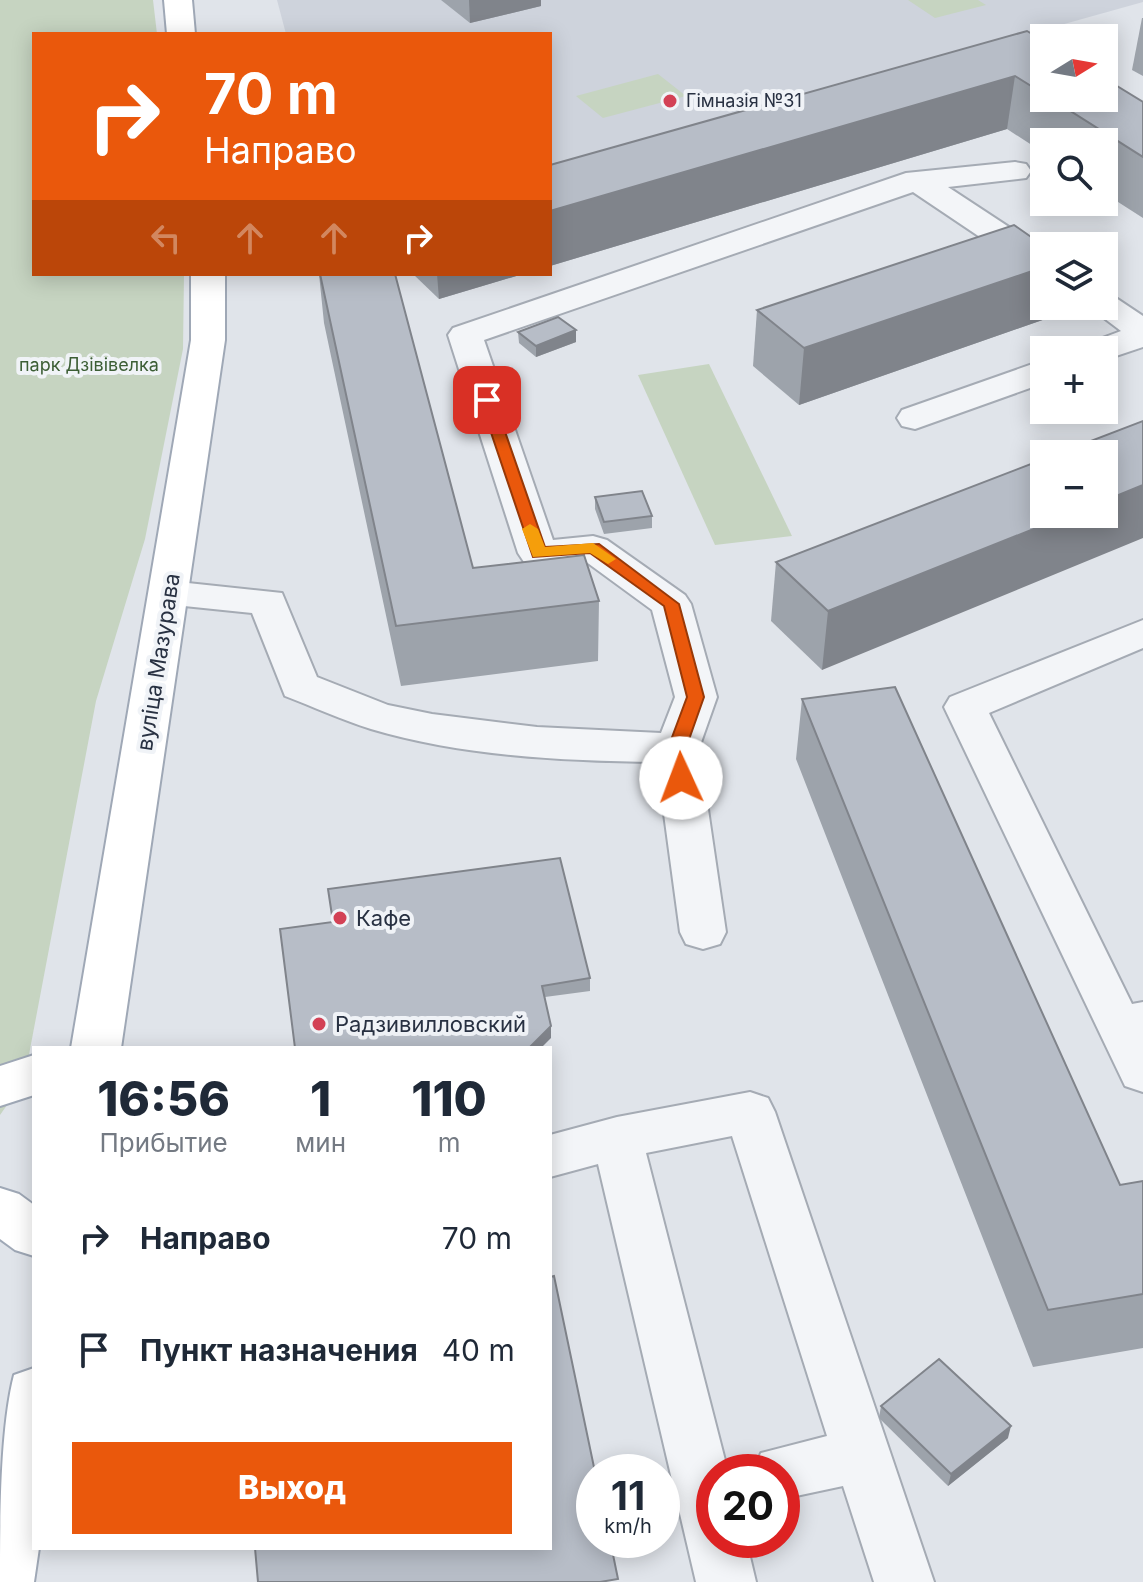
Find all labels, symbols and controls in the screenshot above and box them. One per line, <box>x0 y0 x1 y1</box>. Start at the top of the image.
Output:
north arrow <box>1030 24 1118 112</box>
map controls <box>1030 24 1118 528</box>
text: 70 m <box>204 60 338 128</box>
icon: right <box>72 64 176 168</box>
place label: Гімназія №31 <box>686 90 802 111</box>
marker: Гімназія №31 <box>661 92 679 110</box>
text: Направо <box>204 128 357 172</box>
button: search <box>1030 128 1118 216</box>
icon: left <box>144 216 188 260</box>
icon: ahead <box>228 216 272 260</box>
icon: ahead <box>312 216 356 260</box>
icon: right <box>396 216 440 260</box>
button: layers <box>1030 232 1118 320</box>
button: + <box>1030 336 1118 424</box>
park label: парк Дзівівелка <box>19 354 159 375</box>
pin <box>453 366 521 434</box>
icon: arrive <box>465 378 509 422</box>
button: − <box>1030 440 1118 528</box>
street label: вуліца Мазурава <box>131 571 185 753</box>
position arrow <box>639 736 723 820</box>
place label: Кафе <box>356 905 411 931</box>
marker: Кафе <box>331 909 349 927</box>
place label: Радзивилловский <box>335 1011 526 1037</box>
marker: Радзивилловский <box>310 1015 328 1033</box>
text: 16:56 <box>97 1069 230 1128</box>
text: 1 <box>310 1069 331 1128</box>
text: 110 <box>411 1069 487 1128</box>
text: Прибытие <box>100 1127 228 1158</box>
text: мин <box>295 1127 346 1158</box>
text: m <box>438 1127 460 1158</box>
icon: right <box>72 1216 116 1260</box>
text: Направо <box>140 1220 271 1256</box>
text: 70 m <box>442 1220 512 1256</box>
icon: arrive <box>72 1328 116 1372</box>
text: Пункт назначения <box>140 1332 418 1368</box>
text: 40 m <box>442 1332 515 1368</box>
button: Выход <box>72 1442 512 1534</box>
speed limit sign: 20 <box>696 1454 800 1558</box>
text: 11 <box>611 1471 645 1520</box>
text: km/h <box>604 1514 652 1538</box>

